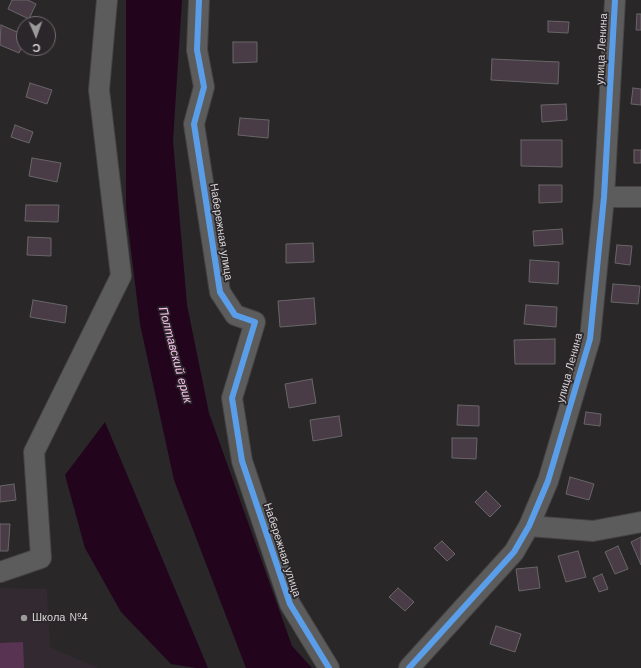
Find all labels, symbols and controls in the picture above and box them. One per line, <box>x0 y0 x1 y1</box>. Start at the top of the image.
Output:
street label: улица Ленина <box>594 13 610 85</box>
north arrow <box>16 16 56 56</box>
text: С <box>32 41 41 54</box>
street label: Набережная улица <box>207 183 235 281</box>
water label: Полтавский ерик <box>155 305 195 405</box>
street label: улица Ленина <box>554 332 586 404</box>
street label: Набережная улица <box>261 501 303 599</box>
place label: Школа №4 <box>32 611 88 625</box>
marker: Школа №4 <box>19 613 29 623</box>

